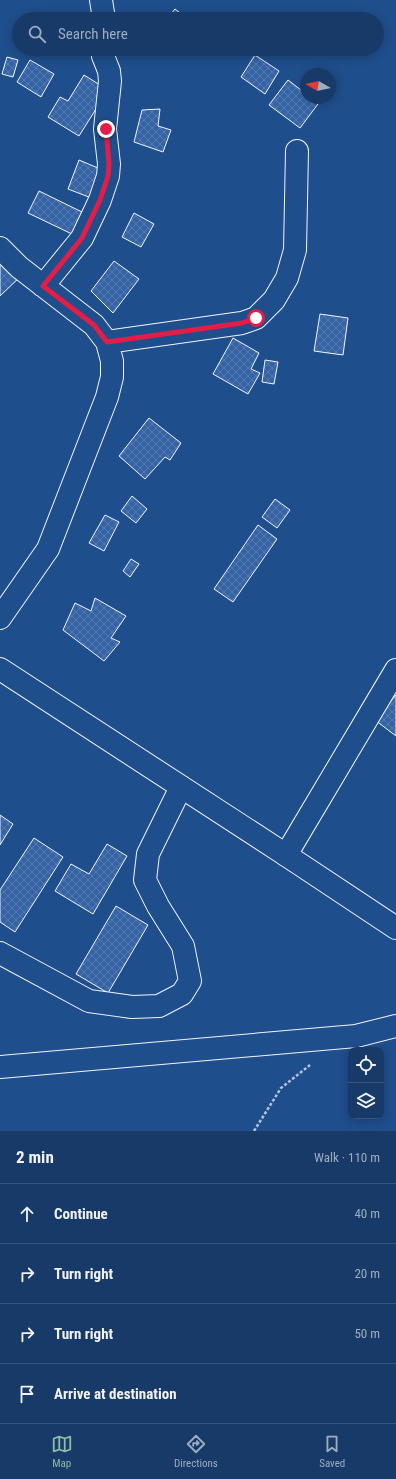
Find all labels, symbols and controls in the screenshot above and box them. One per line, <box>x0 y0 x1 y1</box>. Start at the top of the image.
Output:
search box <box>12 12 384 56</box>
icon: search <box>26 23 48 45</box>
text: Search here <box>58 25 128 43</box>
north arrow <box>300 68 336 104</box>
route end <box>97 120 115 138</box>
route start <box>247 309 265 327</box>
map controls <box>348 1047 384 1119</box>
button: locate <box>348 1047 384 1083</box>
button: layers <box>348 1083 384 1119</box>
text: 2 min <box>16 1147 54 1167</box>
text: Walk · 110 m <box>314 1150 380 1165</box>
icon: ahead <box>16 1203 38 1225</box>
text: Continue <box>54 1205 108 1223</box>
text: 40 m <box>354 1206 380 1221</box>
icon: right <box>16 1263 38 1285</box>
text: Turn right <box>54 1265 113 1283</box>
text: 20 m <box>354 1266 380 1281</box>
icon: right <box>16 1323 38 1345</box>
text: Turn right <box>54 1325 113 1343</box>
text: 50 m <box>354 1326 380 1341</box>
icon: arrive <box>16 1383 38 1405</box>
text: Arrive at destination <box>54 1385 177 1403</box>
tab: Map <box>51 1433 73 1470</box>
tab: Directions <box>174 1433 218 1470</box>
tab: Saved <box>319 1433 345 1470</box>

